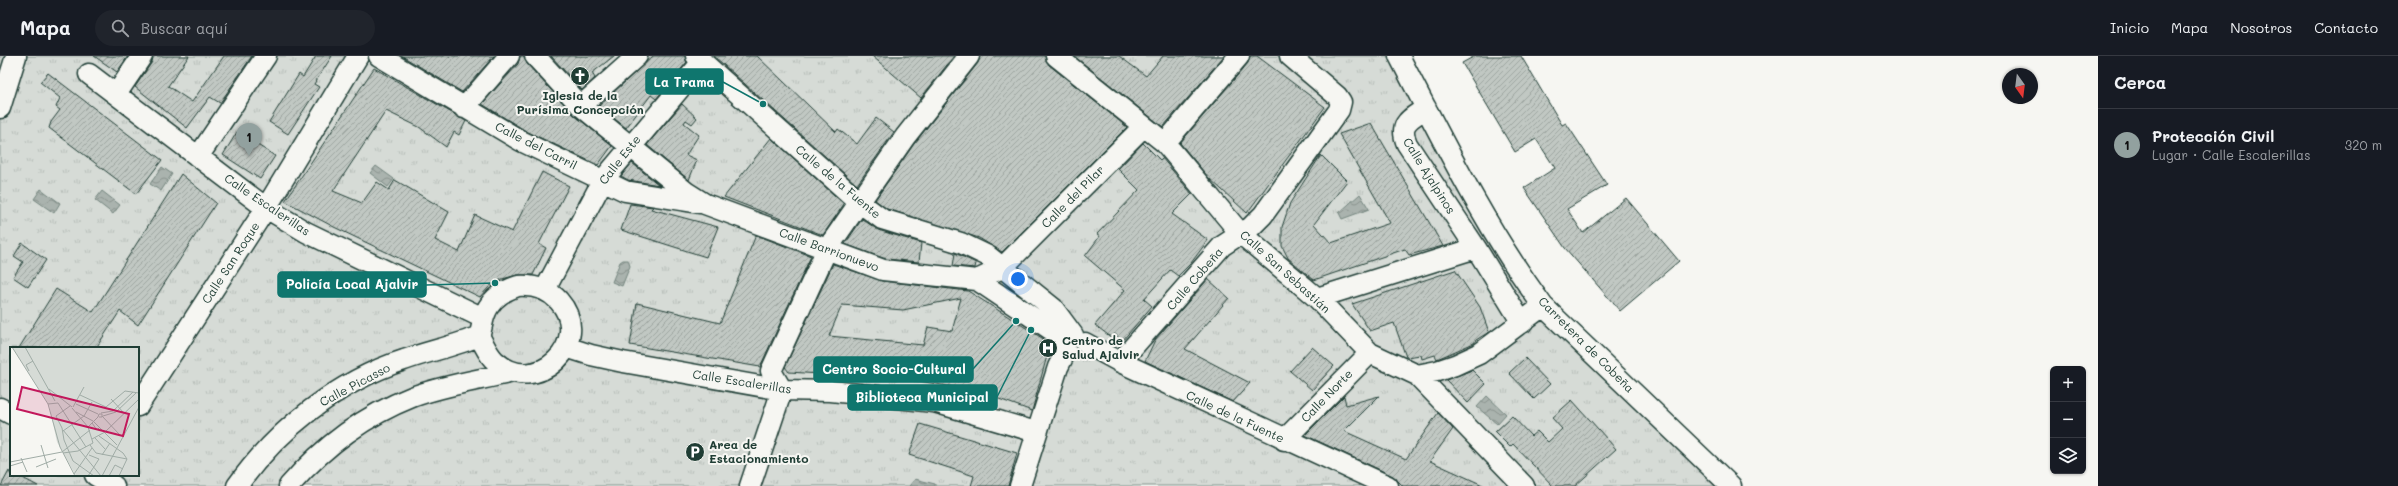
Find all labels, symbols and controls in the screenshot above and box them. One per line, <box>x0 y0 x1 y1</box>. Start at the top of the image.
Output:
search box <box>95 10 375 46</box>
text: Mapa <box>20 15 71 40</box>
icon: search <box>109 17 131 39</box>
text: Buscar aquí <box>141 18 228 38</box>
text: Inicio <box>2110 18 2149 37</box>
text: Mapa <box>2171 18 2208 37</box>
text: Nosotros <box>2230 18 2292 37</box>
text: Contacto <box>2314 18 2378 37</box>
church icon: Iglesia de la Purísima Concepción <box>569 65 591 87</box>
north arrow <box>2002 68 2038 104</box>
callout: La Trama <box>646 69 723 94</box>
text: Cerca <box>2114 71 2166 93</box>
text: La Trama <box>654 73 714 90</box>
place label: Iglesia de la Purísima Concepción <box>516 87 644 117</box>
street label: Calle del Carril <box>493 118 580 173</box>
pin: 1 <box>236 123 262 156</box>
text: Protección Civil <box>2152 126 2274 146</box>
street label: Calle Este <box>595 131 644 187</box>
street label: Calle Ajalpinos <box>1400 134 1460 217</box>
text: 1 <box>2124 136 2130 153</box>
text: 320 m <box>2345 136 2382 153</box>
street label: Calle de la Fuente <box>793 141 885 222</box>
text: Lugar · Calle Escalerillas <box>2152 146 2310 163</box>
street label: Calle del Pilar <box>1037 161 1107 231</box>
street label: Calle Escalerillas <box>222 170 314 239</box>
street label: Calle San Roque <box>198 218 263 306</box>
street label: Calle Barrionuevo <box>777 224 882 275</box>
street label: Calle San Sebastián <box>1237 226 1334 316</box>
street label: Calle Cobeña <box>1163 244 1226 313</box>
your location <box>1008 269 1028 289</box>
callout: Policía Local Ajalvir <box>278 272 426 297</box>
text: Policía Local Ajalvir <box>286 275 419 292</box>
street label: Carretera de Cobeña <box>1535 293 1638 396</box>
place label: Centro de Salud Ajalvir <box>1062 332 1139 362</box>
hospital icon: Centro de Salud Ajalvir <box>1037 337 1059 359</box>
inset map <box>10 347 139 476</box>
callout: Centro Socio-Cultural <box>814 357 973 382</box>
street label: Calle Picasso <box>316 359 393 409</box>
text: Centro Socio-Cultural <box>822 360 966 377</box>
street label: Calle Escalerillas <box>691 365 793 397</box>
street label: Calle Norte <box>1297 365 1356 425</box>
map controls <box>2050 366 2086 474</box>
button: + <box>2050 366 2086 402</box>
callout: Biblioteca Municipal <box>848 385 997 410</box>
street label: Calle de la Fuente <box>1184 386 1287 446</box>
text: Biblioteca Municipal <box>856 388 988 405</box>
button: − <box>2050 402 2086 438</box>
place label: Area de Estacionamiento <box>709 436 808 466</box>
button: layers <box>2050 438 2086 474</box>
parking icon: Area de Estacionamiento <box>684 441 706 463</box>

